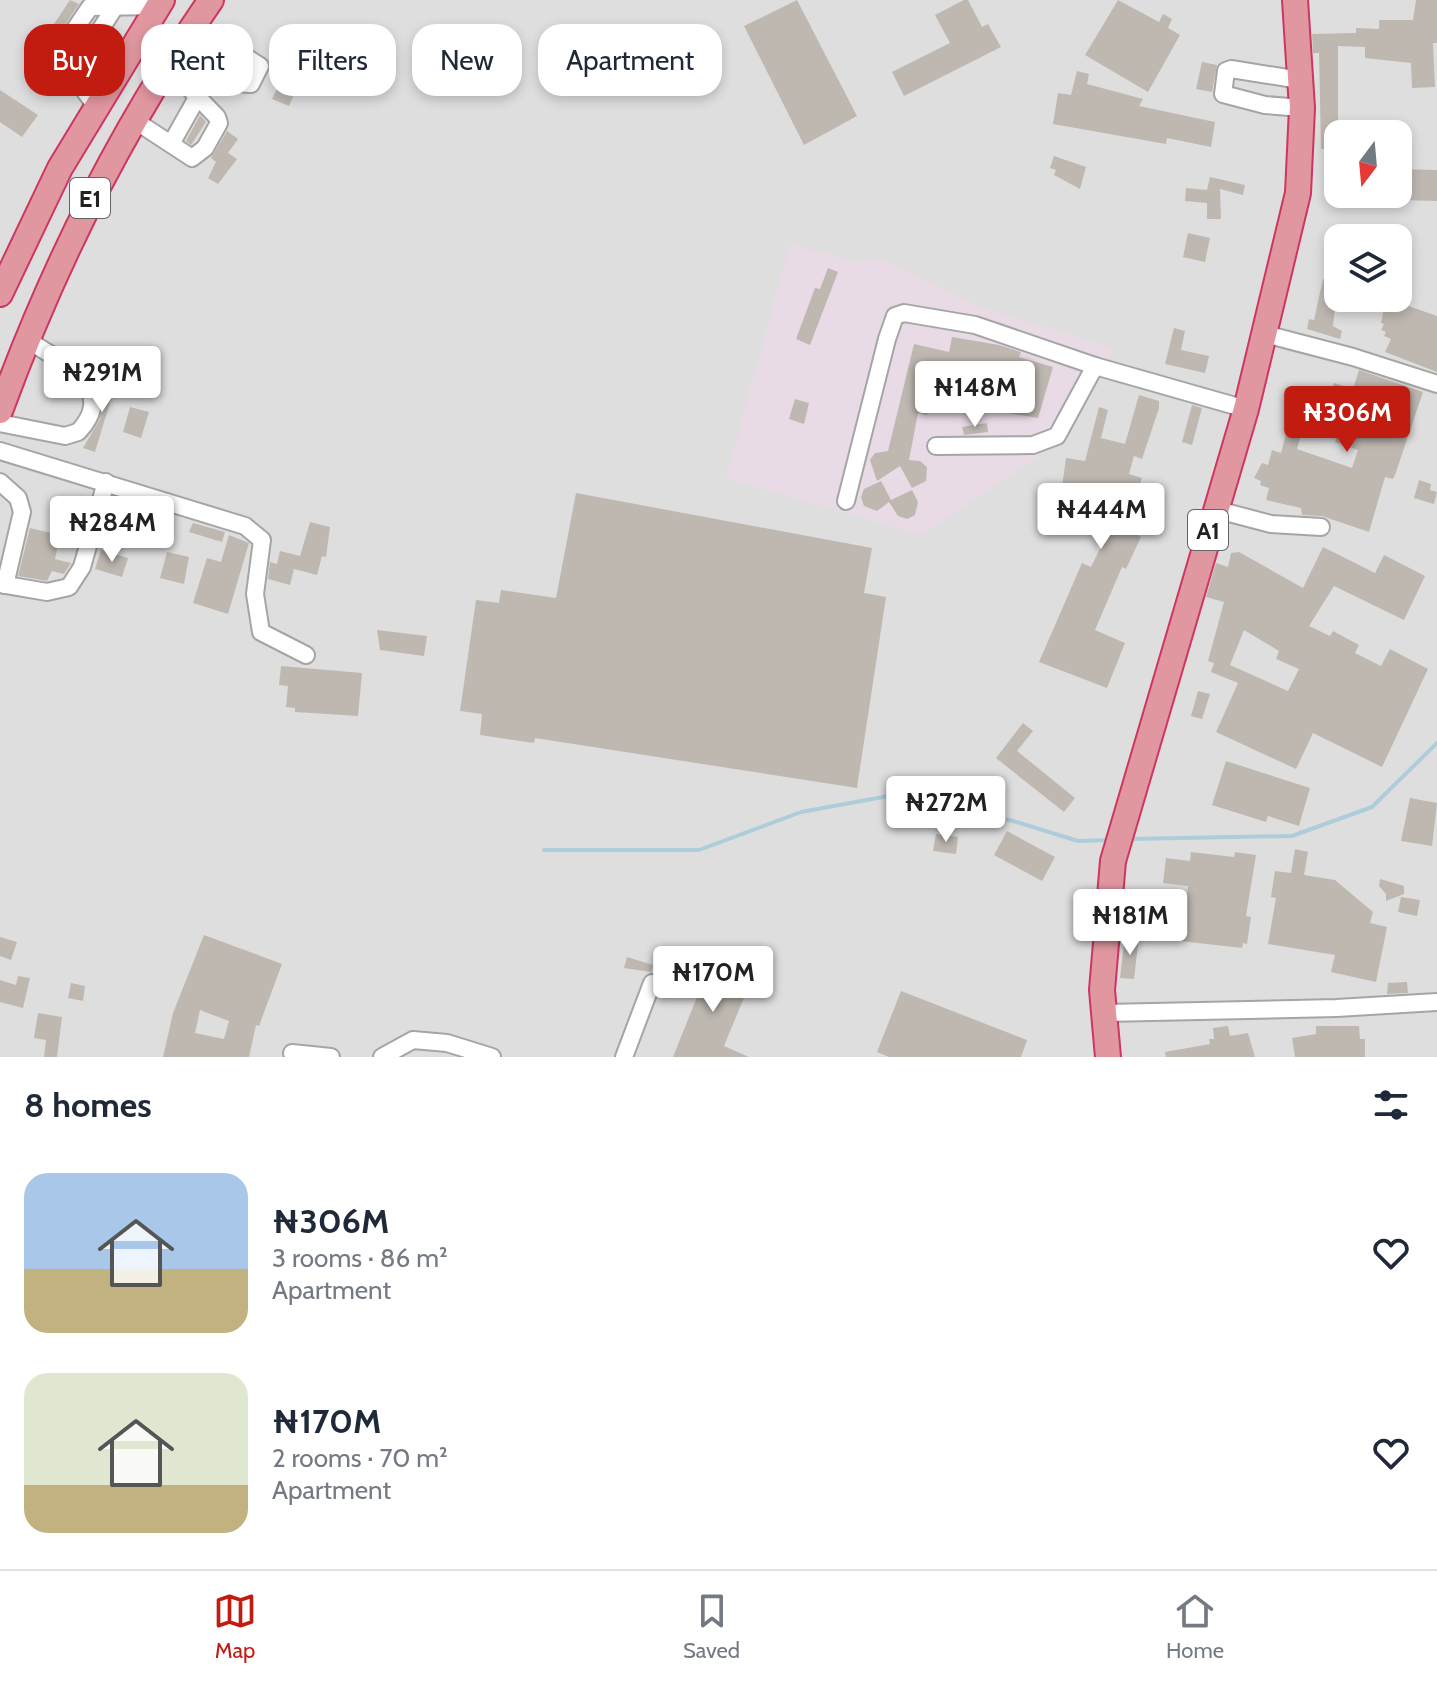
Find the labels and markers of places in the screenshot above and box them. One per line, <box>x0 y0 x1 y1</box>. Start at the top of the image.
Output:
pin: ₦291M <box>46 346 158 414</box>
pin: ₦148M <box>919 361 1031 429</box>
pin: ₦306M <box>1291 386 1403 454</box>
pin: ₦444M <box>1045 483 1157 551</box>
pin: ₦284M <box>56 496 168 564</box>
pin: ₦272M <box>890 776 1002 844</box>
pin: ₦181M <box>1074 889 1186 957</box>
pin: ₦170M <box>657 946 769 1014</box>

